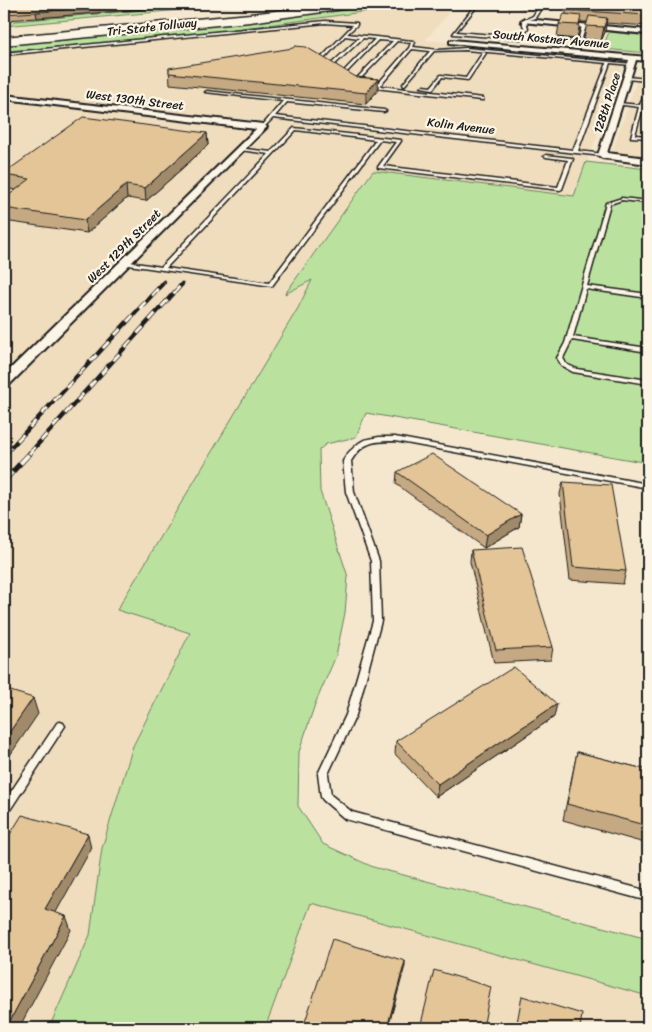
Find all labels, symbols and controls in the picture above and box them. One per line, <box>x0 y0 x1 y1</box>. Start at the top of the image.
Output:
street label: Tri-State Tollway <box>106 11 199 43</box>
street label: South Kostner Avenue <box>492 23 610 55</box>
street label: 128th Place <box>587 70 627 136</box>
street label: West 130th Street <box>85 83 185 117</box>
street label: Kolin Avenue <box>426 111 496 141</box>
street label: West 129th Street <box>81 203 167 289</box>

